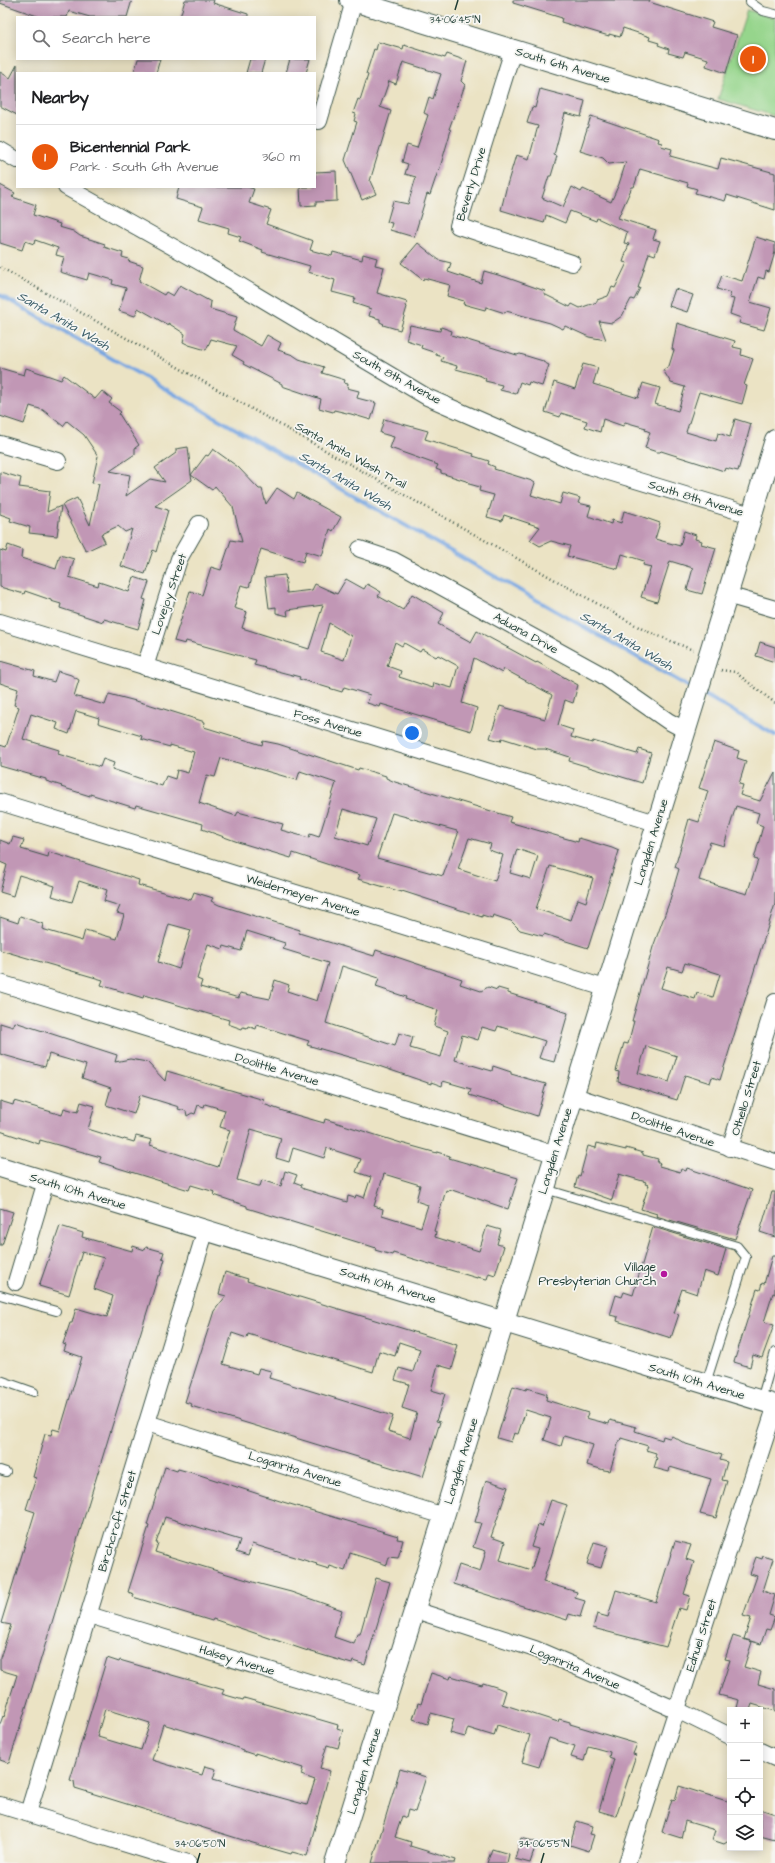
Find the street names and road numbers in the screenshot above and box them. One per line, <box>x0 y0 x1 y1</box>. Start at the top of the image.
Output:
street label: South 6th Avenue <box>513 43 613 88</box>
street label: Beverly Drive <box>452 145 492 224</box>
street label: South 8th Avenue <box>350 346 444 409</box>
street label: Santa Anita Wash Trail <box>293 418 409 492</box>
street label: South 8th Avenue <box>646 476 746 521</box>
street label: Lovejoy Street <box>148 551 192 637</box>
street label: Aduana Drive <box>490 609 562 659</box>
street label: Foss Avenue <box>291 705 365 742</box>
street label: Longden Avenue <box>630 796 674 888</box>
street label: Weidermeyer Avenue <box>244 870 362 922</box>
street label: Doolittle Avenue <box>233 1049 321 1090</box>
street label: Othello Street <box>727 1058 766 1138</box>
street label: Longden Avenue <box>534 1105 578 1197</box>
street label: Doolittle Avenue <box>629 1107 717 1152</box>
street label: South 10th Avenue <box>28 1169 129 1214</box>
street label: South 10th Avenue <box>338 1263 439 1308</box>
street label: South 10th Avenue <box>647 1359 748 1404</box>
street label: Longden Avenue <box>440 1415 484 1507</box>
street label: Loganrita Avenue <box>246 1447 344 1493</box>
street label: Birchcroft Street <box>94 1468 141 1574</box>
street label: Ednuel Street <box>682 1596 721 1674</box>
street label: Halsey Avenue <box>197 1641 277 1681</box>
street label: Loganrita Avenue <box>527 1641 623 1695</box>
street label: Longden Avenue <box>343 1725 387 1817</box>

